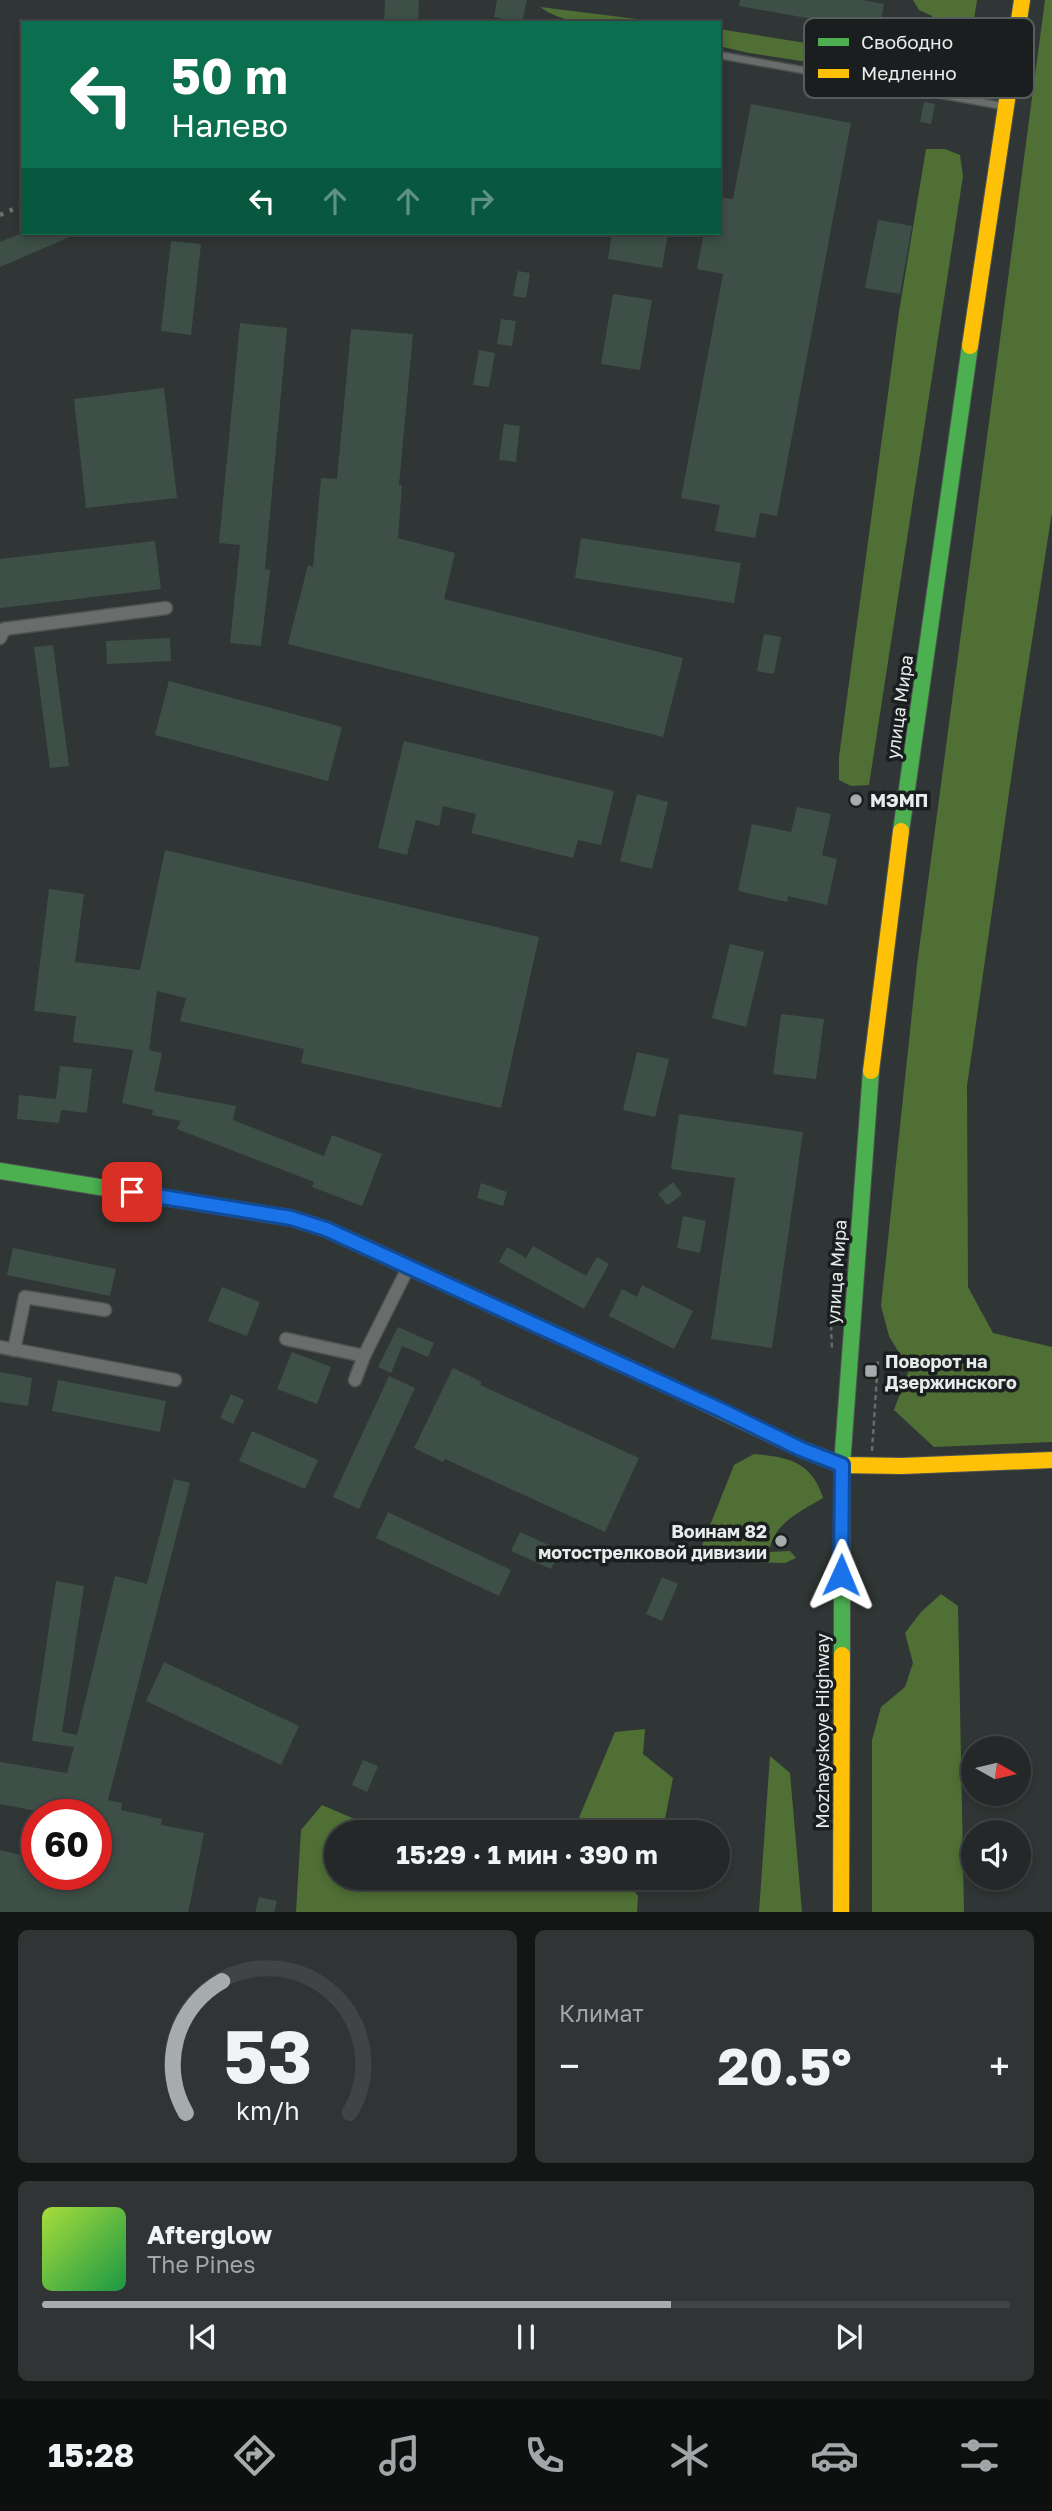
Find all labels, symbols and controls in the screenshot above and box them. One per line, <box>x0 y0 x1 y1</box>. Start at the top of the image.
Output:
legend <box>804 18 1034 98</box>
text: Свободно <box>861 30 953 53</box>
text: 50 m <box>171 46 288 105</box>
icon: left <box>56 49 147 140</box>
text: Медленно <box>861 61 957 84</box>
text: Налево <box>171 106 288 144</box>
icon: left <box>243 182 281 220</box>
icon: ahead <box>316 182 354 220</box>
icon: ahead <box>389 182 427 220</box>
icon: right <box>462 182 500 220</box>
street label: улица Мира <box>881 654 917 760</box>
place label: МЭМП <box>870 789 928 811</box>
marker: МЭМП <box>848 792 864 808</box>
pin <box>102 1162 162 1222</box>
icon: arrive <box>113 1173 151 1211</box>
street label: улица Мира <box>821 1219 851 1325</box>
place label: Поворот на Дзержинского <box>885 1350 1017 1393</box>
marker: Поворот на Дзержинского <box>863 1363 879 1379</box>
place label: Воинам 82 мотострелковой дивизии <box>538 1520 767 1563</box>
marker: Воинам 82 мотострелковой дивизии <box>773 1533 789 1549</box>
position arrow <box>804 1538 878 1612</box>
street label: Mozhayskoye Highway <box>811 1633 833 1829</box>
north arrow <box>961 1736 1031 1806</box>
map controls <box>961 1736 1031 1890</box>
speed limit sign: 60 <box>21 1799 112 1890</box>
button: sound <box>961 1820 1031 1890</box>
text: 15:29 · 1 мин · 390 m <box>396 1839 658 1870</box>
text: Климат <box>559 1999 644 2027</box>
text: 53 <box>223 2012 312 2099</box>
text: 20.5° <box>717 2034 852 2096</box>
text: − <box>559 2043 580 2088</box>
text: + <box>989 2043 1010 2088</box>
text: km/h <box>236 2094 299 2125</box>
text: Afterglow <box>147 2219 272 2250</box>
text: The Pines <box>147 2250 255 2278</box>
icon: previous <box>184 2318 222 2356</box>
icon: pause <box>507 2318 545 2356</box>
icon: next <box>830 2318 868 2356</box>
icon: directions <box>230 2431 279 2480</box>
icon: music <box>375 2431 424 2480</box>
icon: phone <box>520 2431 569 2480</box>
icon: climate <box>665 2431 714 2480</box>
icon: car <box>810 2431 859 2480</box>
icon: filters <box>955 2431 1004 2480</box>
text: 15:28 <box>48 2436 134 2474</box>

